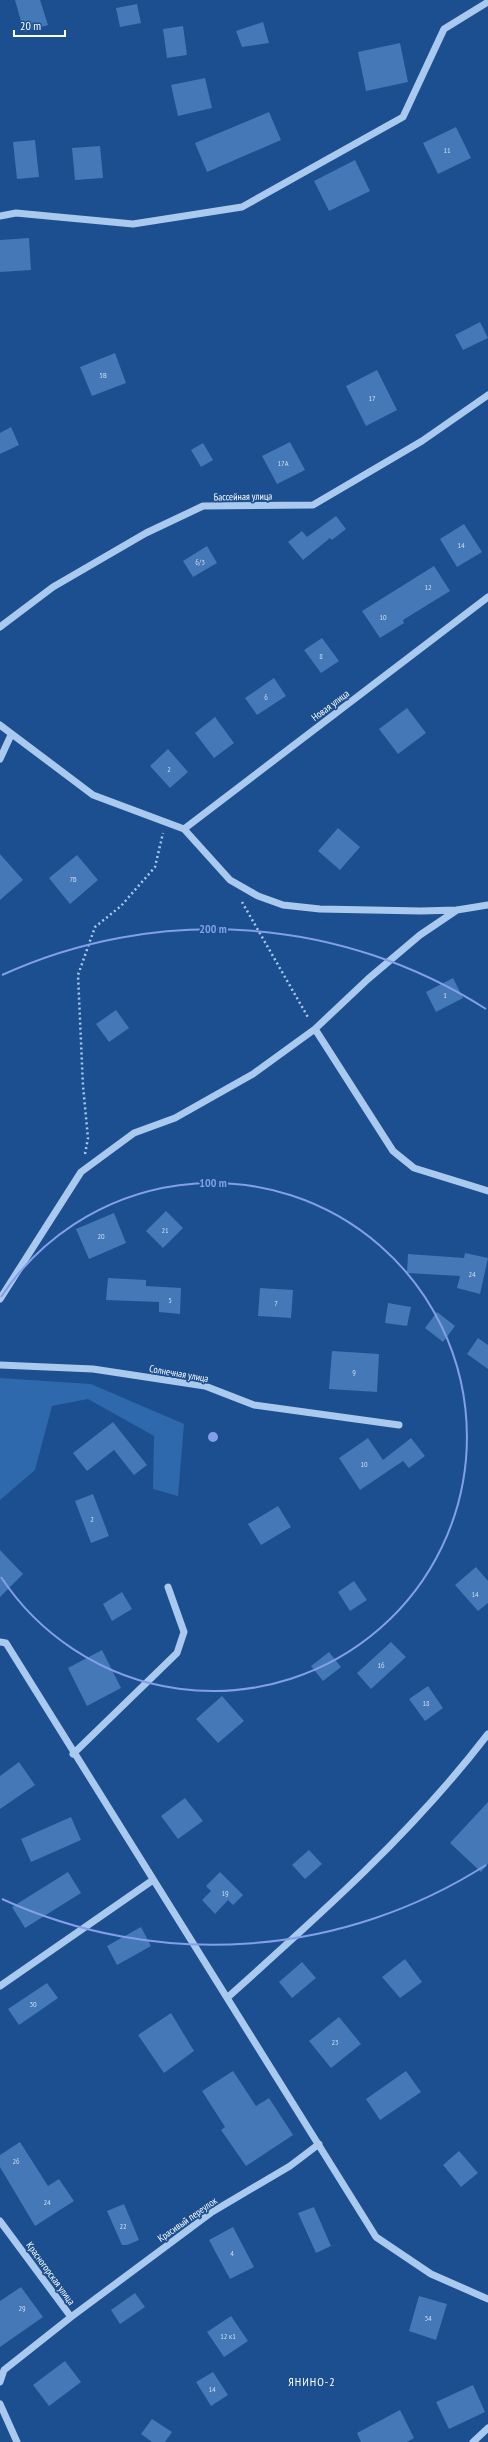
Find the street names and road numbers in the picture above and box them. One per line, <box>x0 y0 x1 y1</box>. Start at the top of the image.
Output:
street label: Бассейная улица <box>214 489 272 504</box>
street label: Новая улица <box>309 687 352 724</box>
street label: Солнечная улица <box>148 1362 210 1385</box>
street label: Красивый переулок <box>155 2194 220 2245</box>
street label: Красногорская улица <box>23 2239 78 2307</box>

